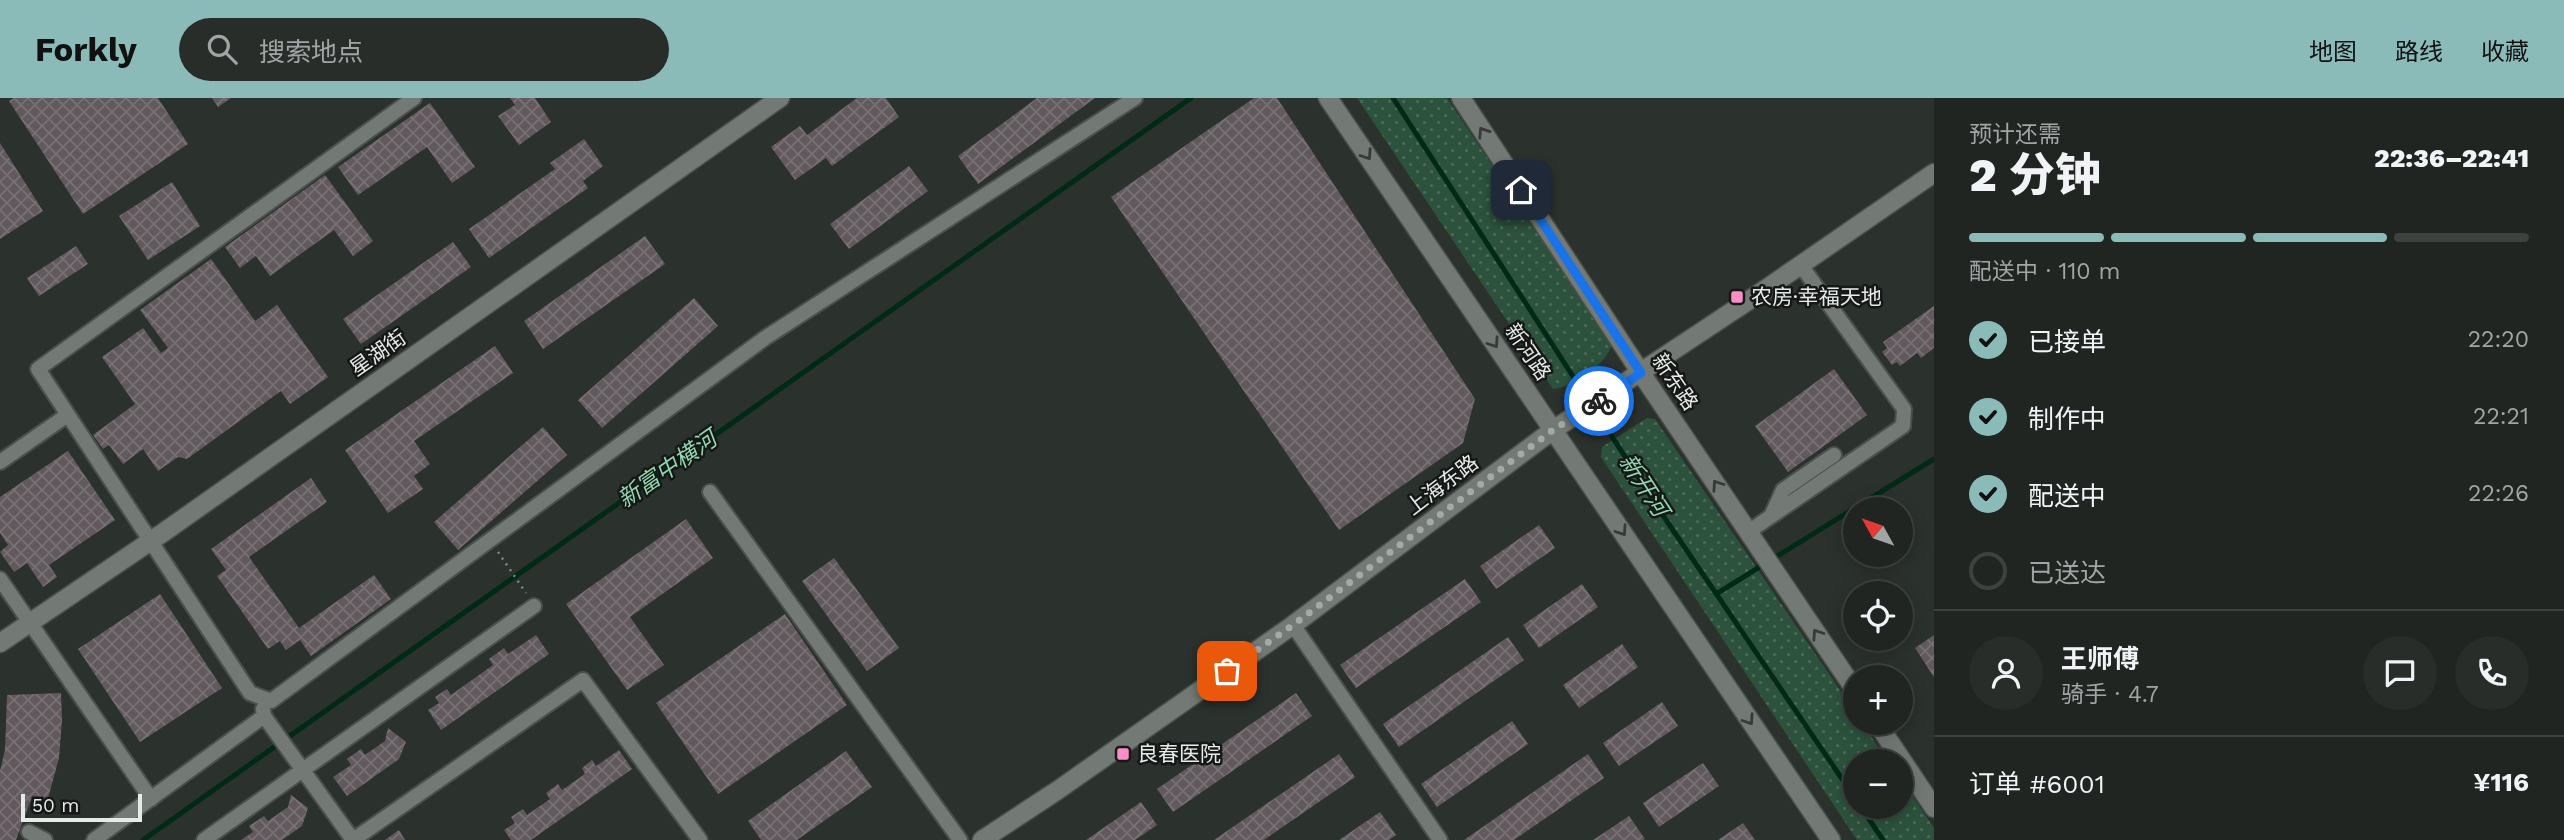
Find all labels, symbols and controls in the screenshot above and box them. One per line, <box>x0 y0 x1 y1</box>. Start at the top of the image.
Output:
search box <box>179 18 669 81</box>
text: Forkly <box>35 30 137 69</box>
icon: search <box>203 30 241 68</box>
text: 搜索地点 <box>259 37 363 67</box>
text: 地图 <box>2309 38 2357 66</box>
text: 路线 <box>2395 38 2443 66</box>
text: 收藏 <box>2481 38 2529 66</box>
text: 预计还需 <box>1969 121 2061 148</box>
one-way arrow <box>1479 127 1492 140</box>
text: 22:36–22:41 <box>2374 143 2529 173</box>
one-way arrow <box>1359 147 1372 160</box>
text: 2 分钟 <box>1969 148 2101 202</box>
pin <box>1491 160 1551 220</box>
icon: home <box>1502 171 1540 209</box>
text: 配送中 · 110 m <box>1969 258 2120 285</box>
place label: 农房·幸福天地 <box>1751 284 1882 309</box>
marker: 农房·幸福天地 <box>1729 289 1745 305</box>
street label: 新河路 <box>1500 319 1556 385</box>
icon: check <box>1969 321 2007 359</box>
street label: 星湖街 <box>345 324 411 381</box>
text: 22:20 <box>2468 326 2529 353</box>
text: 已接单 <box>2028 327 2106 357</box>
one-way arrow <box>1486 335 1498 348</box>
street label: 新东路 <box>1647 349 1703 415</box>
courier <box>1564 366 1634 436</box>
icon: bike <box>1580 382 1618 420</box>
icon: check <box>1969 398 2007 436</box>
text: 22:21 <box>2473 403 2529 430</box>
text: 制作中 <box>2028 404 2106 434</box>
water label: 新富中横河 <box>612 423 725 513</box>
street label: 上海东路 <box>1401 449 1483 520</box>
water label: 新开河 <box>1613 449 1676 525</box>
icon: check <box>1969 475 2007 513</box>
one-way arrow <box>1712 480 1725 493</box>
text: 22:26 <box>2468 480 2529 507</box>
text: 配送中 <box>2028 481 2106 511</box>
north arrow <box>1843 497 1913 567</box>
map controls <box>1843 497 1913 819</box>
one-way arrow <box>1614 523 1626 536</box>
text: 已送达 <box>2028 558 2106 588</box>
button: locate <box>1843 581 1913 651</box>
one-way arrow <box>1812 628 1825 641</box>
button: person <box>1969 636 2043 710</box>
button: chat <box>2363 636 2437 710</box>
button: phone <box>2455 636 2529 710</box>
pin <box>1197 641 1257 701</box>
text: 王师傅 <box>2061 644 2139 674</box>
icon: bag <box>1208 652 1246 690</box>
button: + <box>1843 665 1913 735</box>
text: 骑手 · 4.7 <box>2061 681 2159 708</box>
one-way arrow <box>1741 712 1754 725</box>
place label: 良春医院 <box>1137 741 1221 766</box>
marker: 良春医院 <box>1115 746 1131 762</box>
button: − <box>1843 749 1913 819</box>
text: ¥116 <box>2473 767 2529 797</box>
text: 订单 #6001 <box>1969 769 2105 799</box>
scale bar <box>21 791 142 823</box>
text: 50 m <box>32 794 79 817</box>

